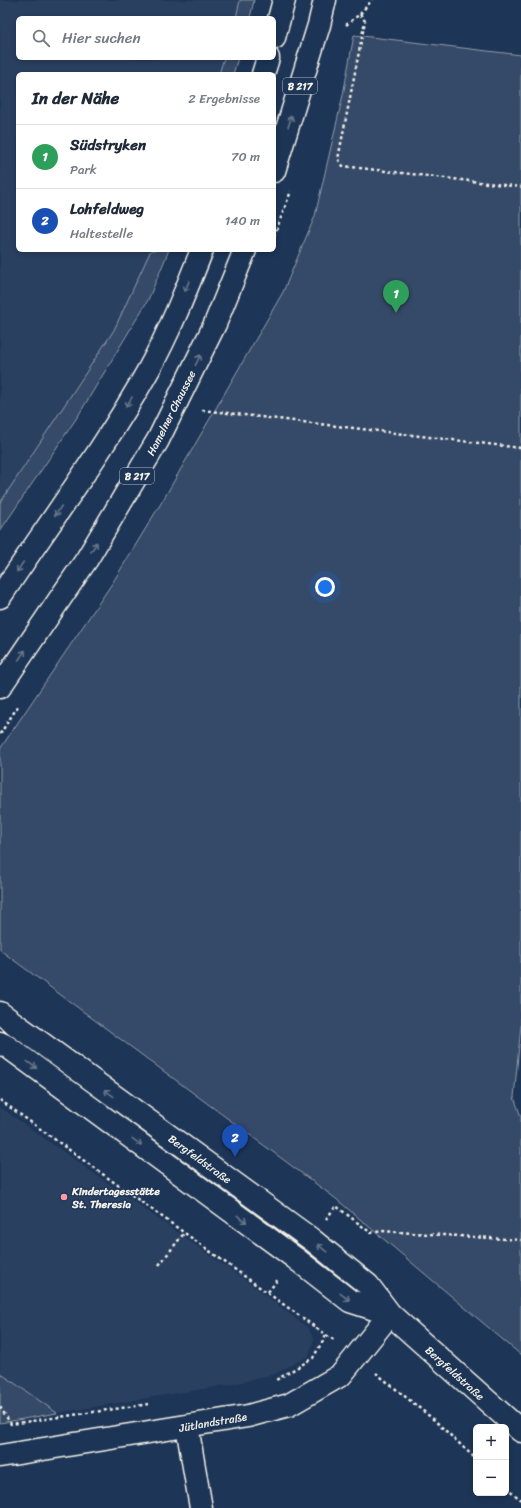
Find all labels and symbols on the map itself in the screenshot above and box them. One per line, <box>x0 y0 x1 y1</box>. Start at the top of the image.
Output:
road number: B 217 <box>283 78 317 94</box>
one-way arrow <box>287 114 294 127</box>
one-way arrow <box>183 280 191 292</box>
pin: 1 <box>383 280 409 313</box>
one-way arrow <box>195 354 202 366</box>
street label: Hamelner Chaussee <box>142 367 201 459</box>
one-way arrow <box>125 396 133 407</box>
road number: B 217 <box>120 468 154 484</box>
one-way arrow <box>54 505 62 516</box>
one-way arrow <box>90 541 98 553</box>
one-way arrow <box>16 562 24 573</box>
your location <box>315 577 335 597</box>
one-way arrow <box>18 650 26 661</box>
one-way arrow <box>27 1061 38 1069</box>
one-way arrow <box>104 1089 115 1097</box>
pin: 2 <box>222 1124 248 1157</box>
street label: Bergfeldstraße <box>164 1130 236 1189</box>
one-way arrow <box>131 1138 142 1146</box>
place label: Kindertagesstätte St. Theresia <box>71 1182 160 1214</box>
marker: Kindertagesstätte St. Theresia <box>59 1192 69 1202</box>
one-way arrow <box>236 1215 247 1223</box>
one-way arrow <box>317 1244 328 1253</box>
one-way arrow <box>340 1293 351 1302</box>
street label: Bergfeldstraße <box>421 1341 489 1406</box>
street label: Jütlandstraße <box>177 1407 249 1438</box>

